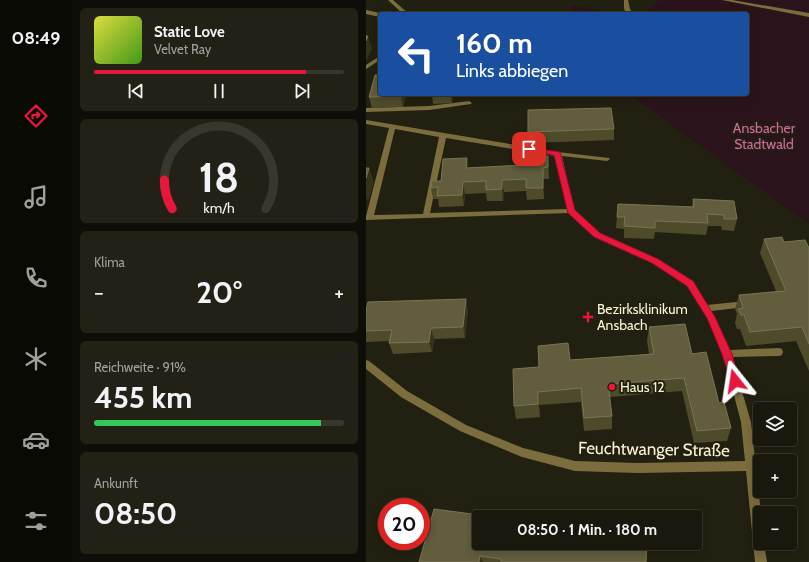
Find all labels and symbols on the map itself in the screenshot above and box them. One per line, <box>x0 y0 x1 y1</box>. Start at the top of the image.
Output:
park label: Ansbacher Stadtwald <box>733 119 796 153</box>
pin <box>512 132 546 166</box>
place label: Bezirksklinikum Ansbach <box>597 300 688 334</box>
marker: Bezirksklinikum Ansbach <box>582 311 594 323</box>
position arrow <box>714 360 756 402</box>
place label: Haus 12 <box>620 378 665 396</box>
marker: Haus 12 <box>607 382 617 392</box>
street label: Feuchtwanger Straße <box>578 438 730 460</box>
speed limit sign: 20 <box>378 498 430 550</box>

